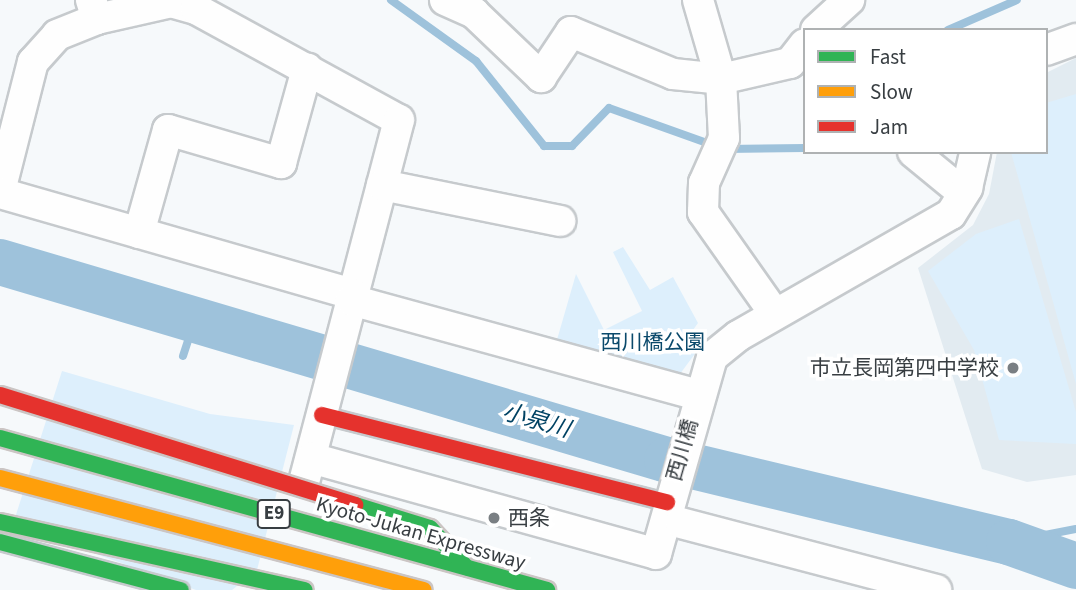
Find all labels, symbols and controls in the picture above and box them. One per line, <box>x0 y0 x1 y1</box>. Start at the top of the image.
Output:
legend <box>803 28 1048 154</box>
text: Fast <box>870 42 906 72</box>
text: Slow <box>870 77 913 107</box>
text: Jam <box>870 112 908 142</box>
park label: 西川橋公園 <box>601 329 705 355</box>
place label: 市立長岡第四中学校 <box>810 355 999 381</box>
marker: 市立長岡第四中学校 <box>1005 360 1021 376</box>
water label: 小泉川 <box>499 398 573 444</box>
street label: 西川橋 <box>661 416 703 484</box>
street label: Kyoto-Jukan Expressway <box>313 491 529 575</box>
road number: E9 <box>256 499 292 530</box>
place label: 西条 <box>508 505 550 531</box>
marker: 西条 <box>486 510 502 526</box>

